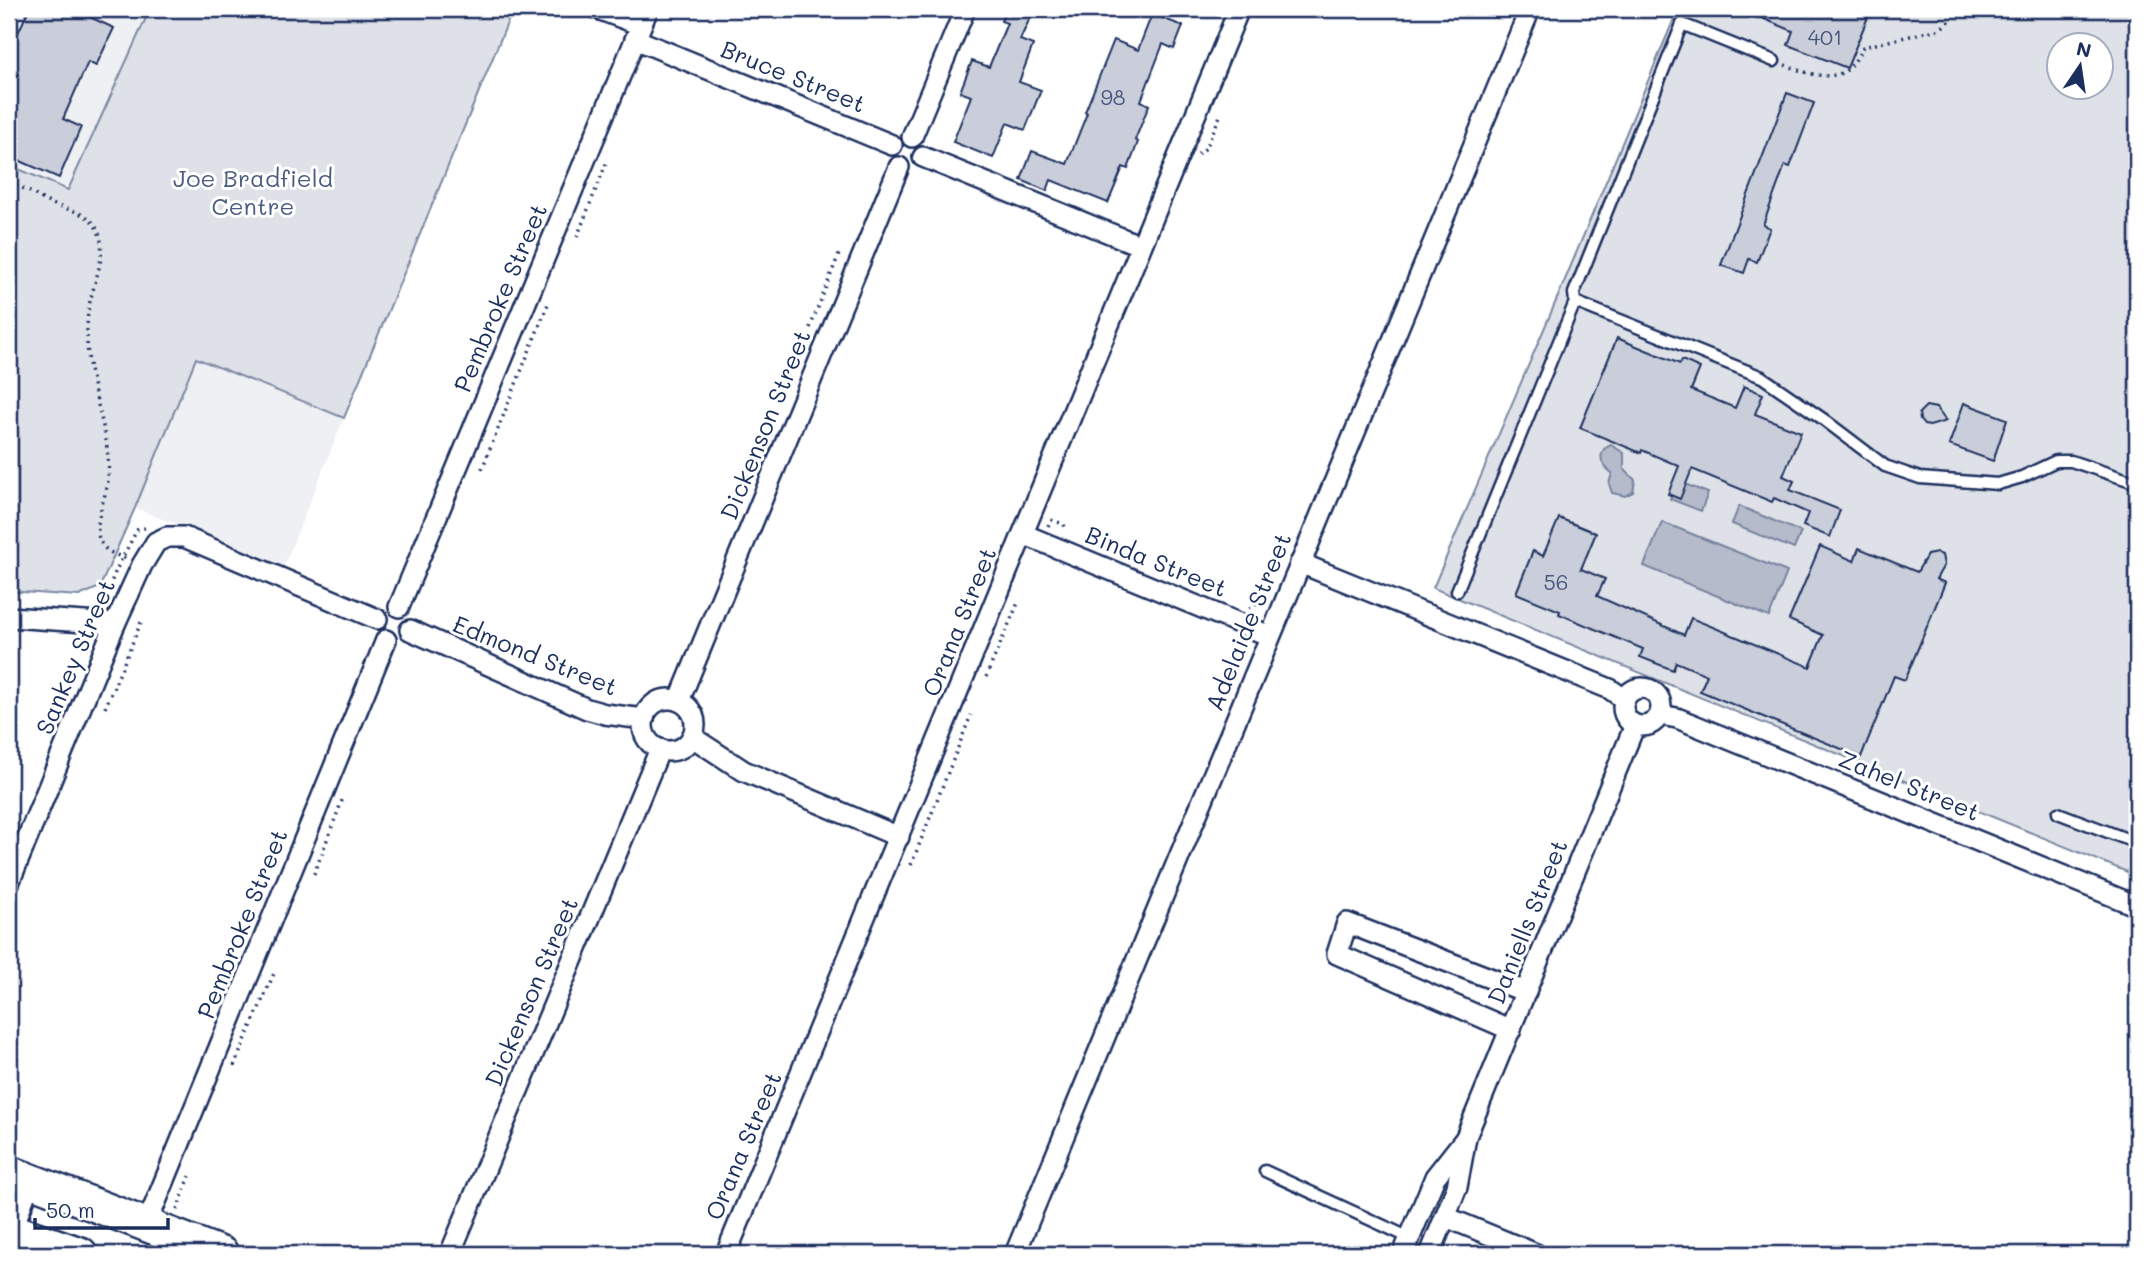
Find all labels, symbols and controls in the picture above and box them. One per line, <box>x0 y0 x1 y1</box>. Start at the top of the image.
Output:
house number: 401 <box>1808 23 1842 50</box>
north arrow <box>2044 32 2114 102</box>
street label: Bruce Street <box>717 33 870 119</box>
text: N <box>2074 35 2094 63</box>
house number: 98 <box>1100 83 1126 110</box>
park label: Joe Bradfield Centre <box>173 162 333 221</box>
street label: Pembroke Street <box>446 198 553 396</box>
street label: Dickenson Street <box>712 325 817 524</box>
street label: Binda Street <box>1081 518 1232 603</box>
street label: Adelaide Street <box>1198 528 1297 715</box>
street label: Orana Street <box>915 542 1003 701</box>
house number: 56 <box>1544 568 1568 595</box>
street label: Sankey Street <box>28 574 121 739</box>
street label: Edmond Street <box>449 607 622 702</box>
street label: Zahel Street <box>1834 742 1985 827</box>
street label: Pembroke Street <box>189 824 294 1023</box>
street label: Daniells Street <box>1480 835 1574 1008</box>
street label: Dickenson Street <box>477 892 584 1090</box>
street label: Orana Street <box>697 1066 788 1224</box>
scale bar <box>35 1186 168 1230</box>
text: 50 m <box>46 1196 95 1223</box>

